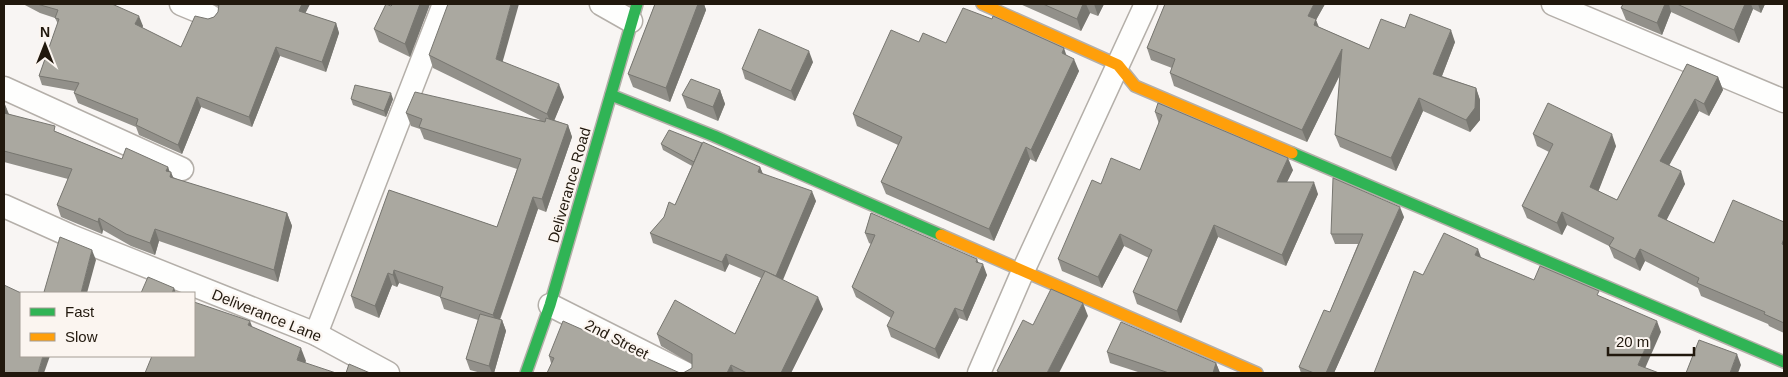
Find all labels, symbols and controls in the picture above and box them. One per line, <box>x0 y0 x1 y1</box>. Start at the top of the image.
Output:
north arrow <box>20 20 70 70</box>
text: N <box>40 24 50 40</box>
street label: Deliverance Road <box>544 125 594 245</box>
street label: Deliverance Lane <box>210 285 324 345</box>
legend <box>20 292 195 357</box>
text: Fast <box>65 303 95 320</box>
street label: 2nd Street <box>582 316 652 363</box>
scale bar <box>1608 324 1694 356</box>
text: Slow <box>65 328 98 345</box>
text: 20 m <box>1616 333 1649 350</box>

